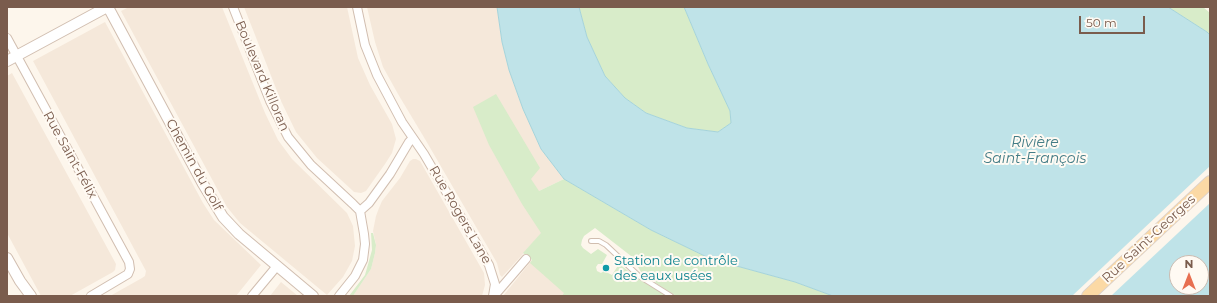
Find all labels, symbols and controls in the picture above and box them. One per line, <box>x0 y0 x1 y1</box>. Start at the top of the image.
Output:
scale bar <box>1081 8 1147 34</box>
text: 50 m <box>1086 15 1117 30</box>
street label: Boulevard Killoran <box>232 18 292 134</box>
street label: Rue Saint-Félix <box>40 109 100 201</box>
street label: Chemin du Golf <box>162 116 226 214</box>
water label: Rivière Saint-François <box>984 135 1086 168</box>
street label: Rue Rogers Lane <box>426 163 494 267</box>
street label: Rue Saint-Georges <box>1099 192 1199 286</box>
place label: Station de contrôle des eaux usées <box>614 253 738 284</box>
north arrow <box>1169 255 1209 295</box>
text: N <box>1185 257 1193 271</box>
marker: Station de contrôle des eaux usées <box>601 263 611 273</box>

